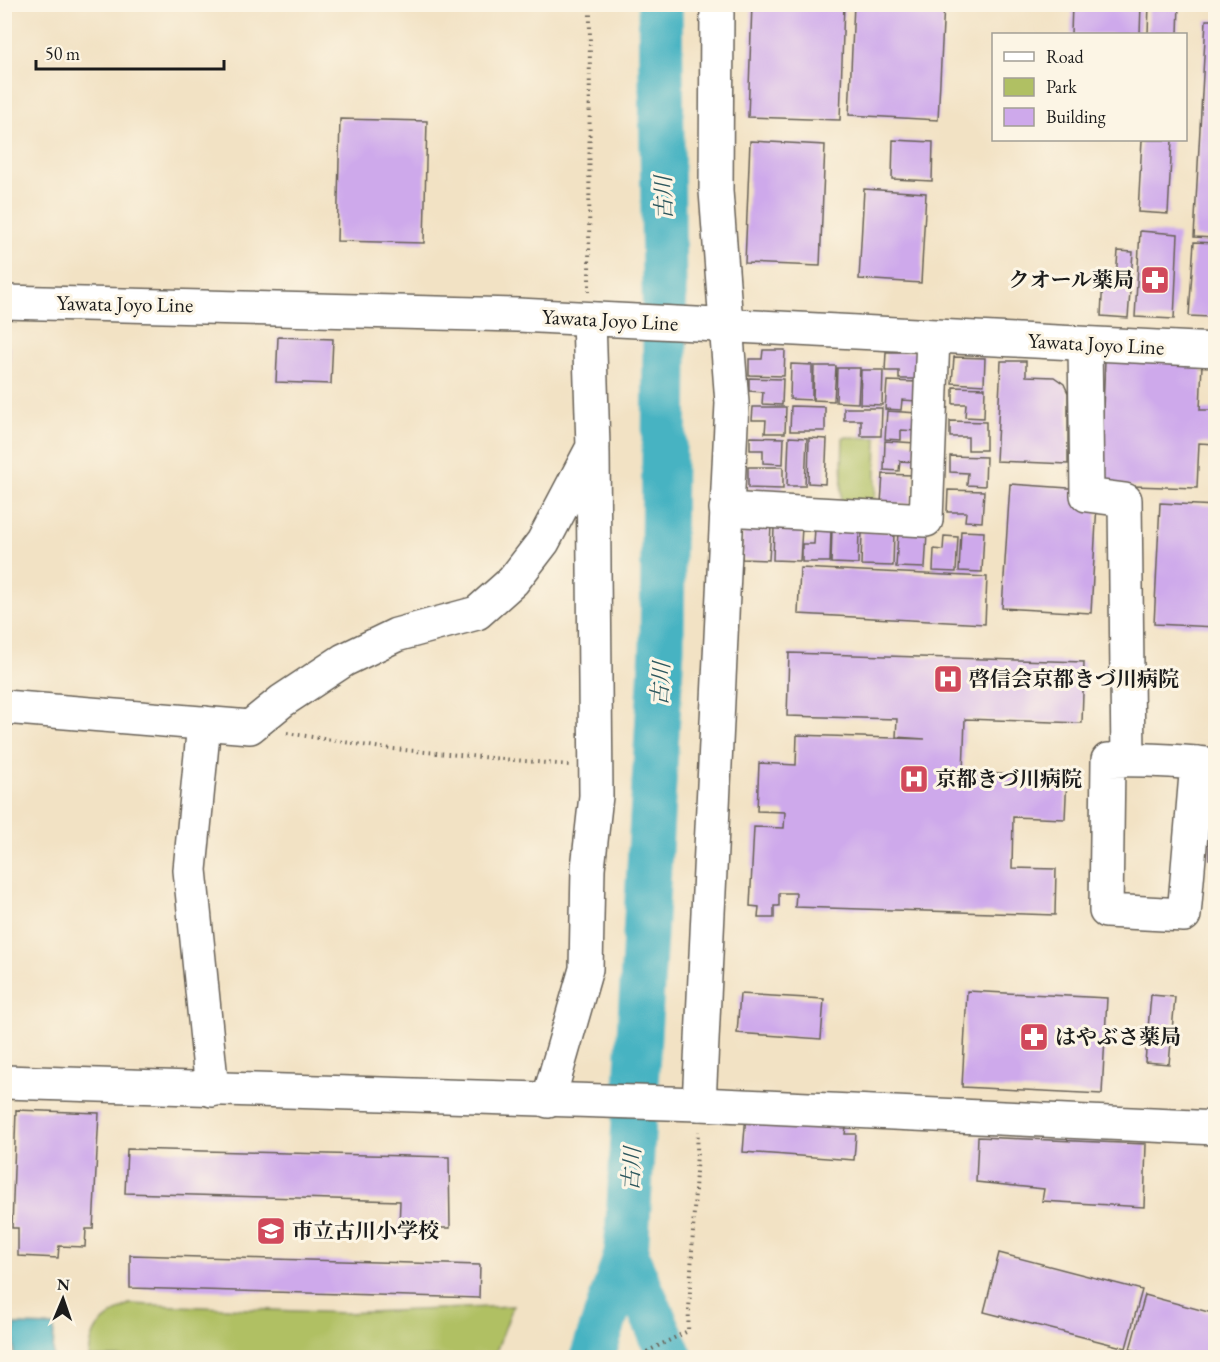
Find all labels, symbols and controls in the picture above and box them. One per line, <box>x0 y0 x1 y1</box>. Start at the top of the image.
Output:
scale bar <box>36 33 224 71</box>
legend <box>992 33 1187 141</box>
text: 50 m <box>45 42 80 65</box>
text: Road <box>1046 45 1085 68</box>
text: Park <box>1046 75 1077 98</box>
text: Building <box>1046 105 1106 128</box>
water label: 古川 <box>649 174 678 220</box>
pharmacy icon: クオール薬局 <box>1139 264 1171 296</box>
place label: クオール薬局 <box>1008 266 1134 293</box>
street label: Yawata Joyo Line <box>56 289 194 318</box>
street label: Yawata Joyo Line <box>541 302 679 337</box>
street label: Yawata Joyo Line <box>1027 326 1165 361</box>
water label: 古川 <box>645 659 676 707</box>
hospital icon: 啓信会京都きづ川病院 <box>932 663 964 695</box>
place label: 啓信会京都きづ川病院 <box>969 665 1179 692</box>
hospital icon: 京都きづ川病院 <box>898 763 930 795</box>
place label: 京都きづ川病院 <box>935 765 1082 792</box>
pharmacy icon: はやぶさ薬局 <box>1018 1021 1050 1053</box>
place label: はやぶさ薬局 <box>1055 1023 1181 1050</box>
water label: 古川 <box>616 1144 647 1192</box>
school or university icon: 市立古川小学校 <box>255 1215 287 1247</box>
place label: 市立古川小学校 <box>292 1217 439 1244</box>
north arrow <box>33 1269 93 1329</box>
text: N <box>57 1274 70 1295</box>

